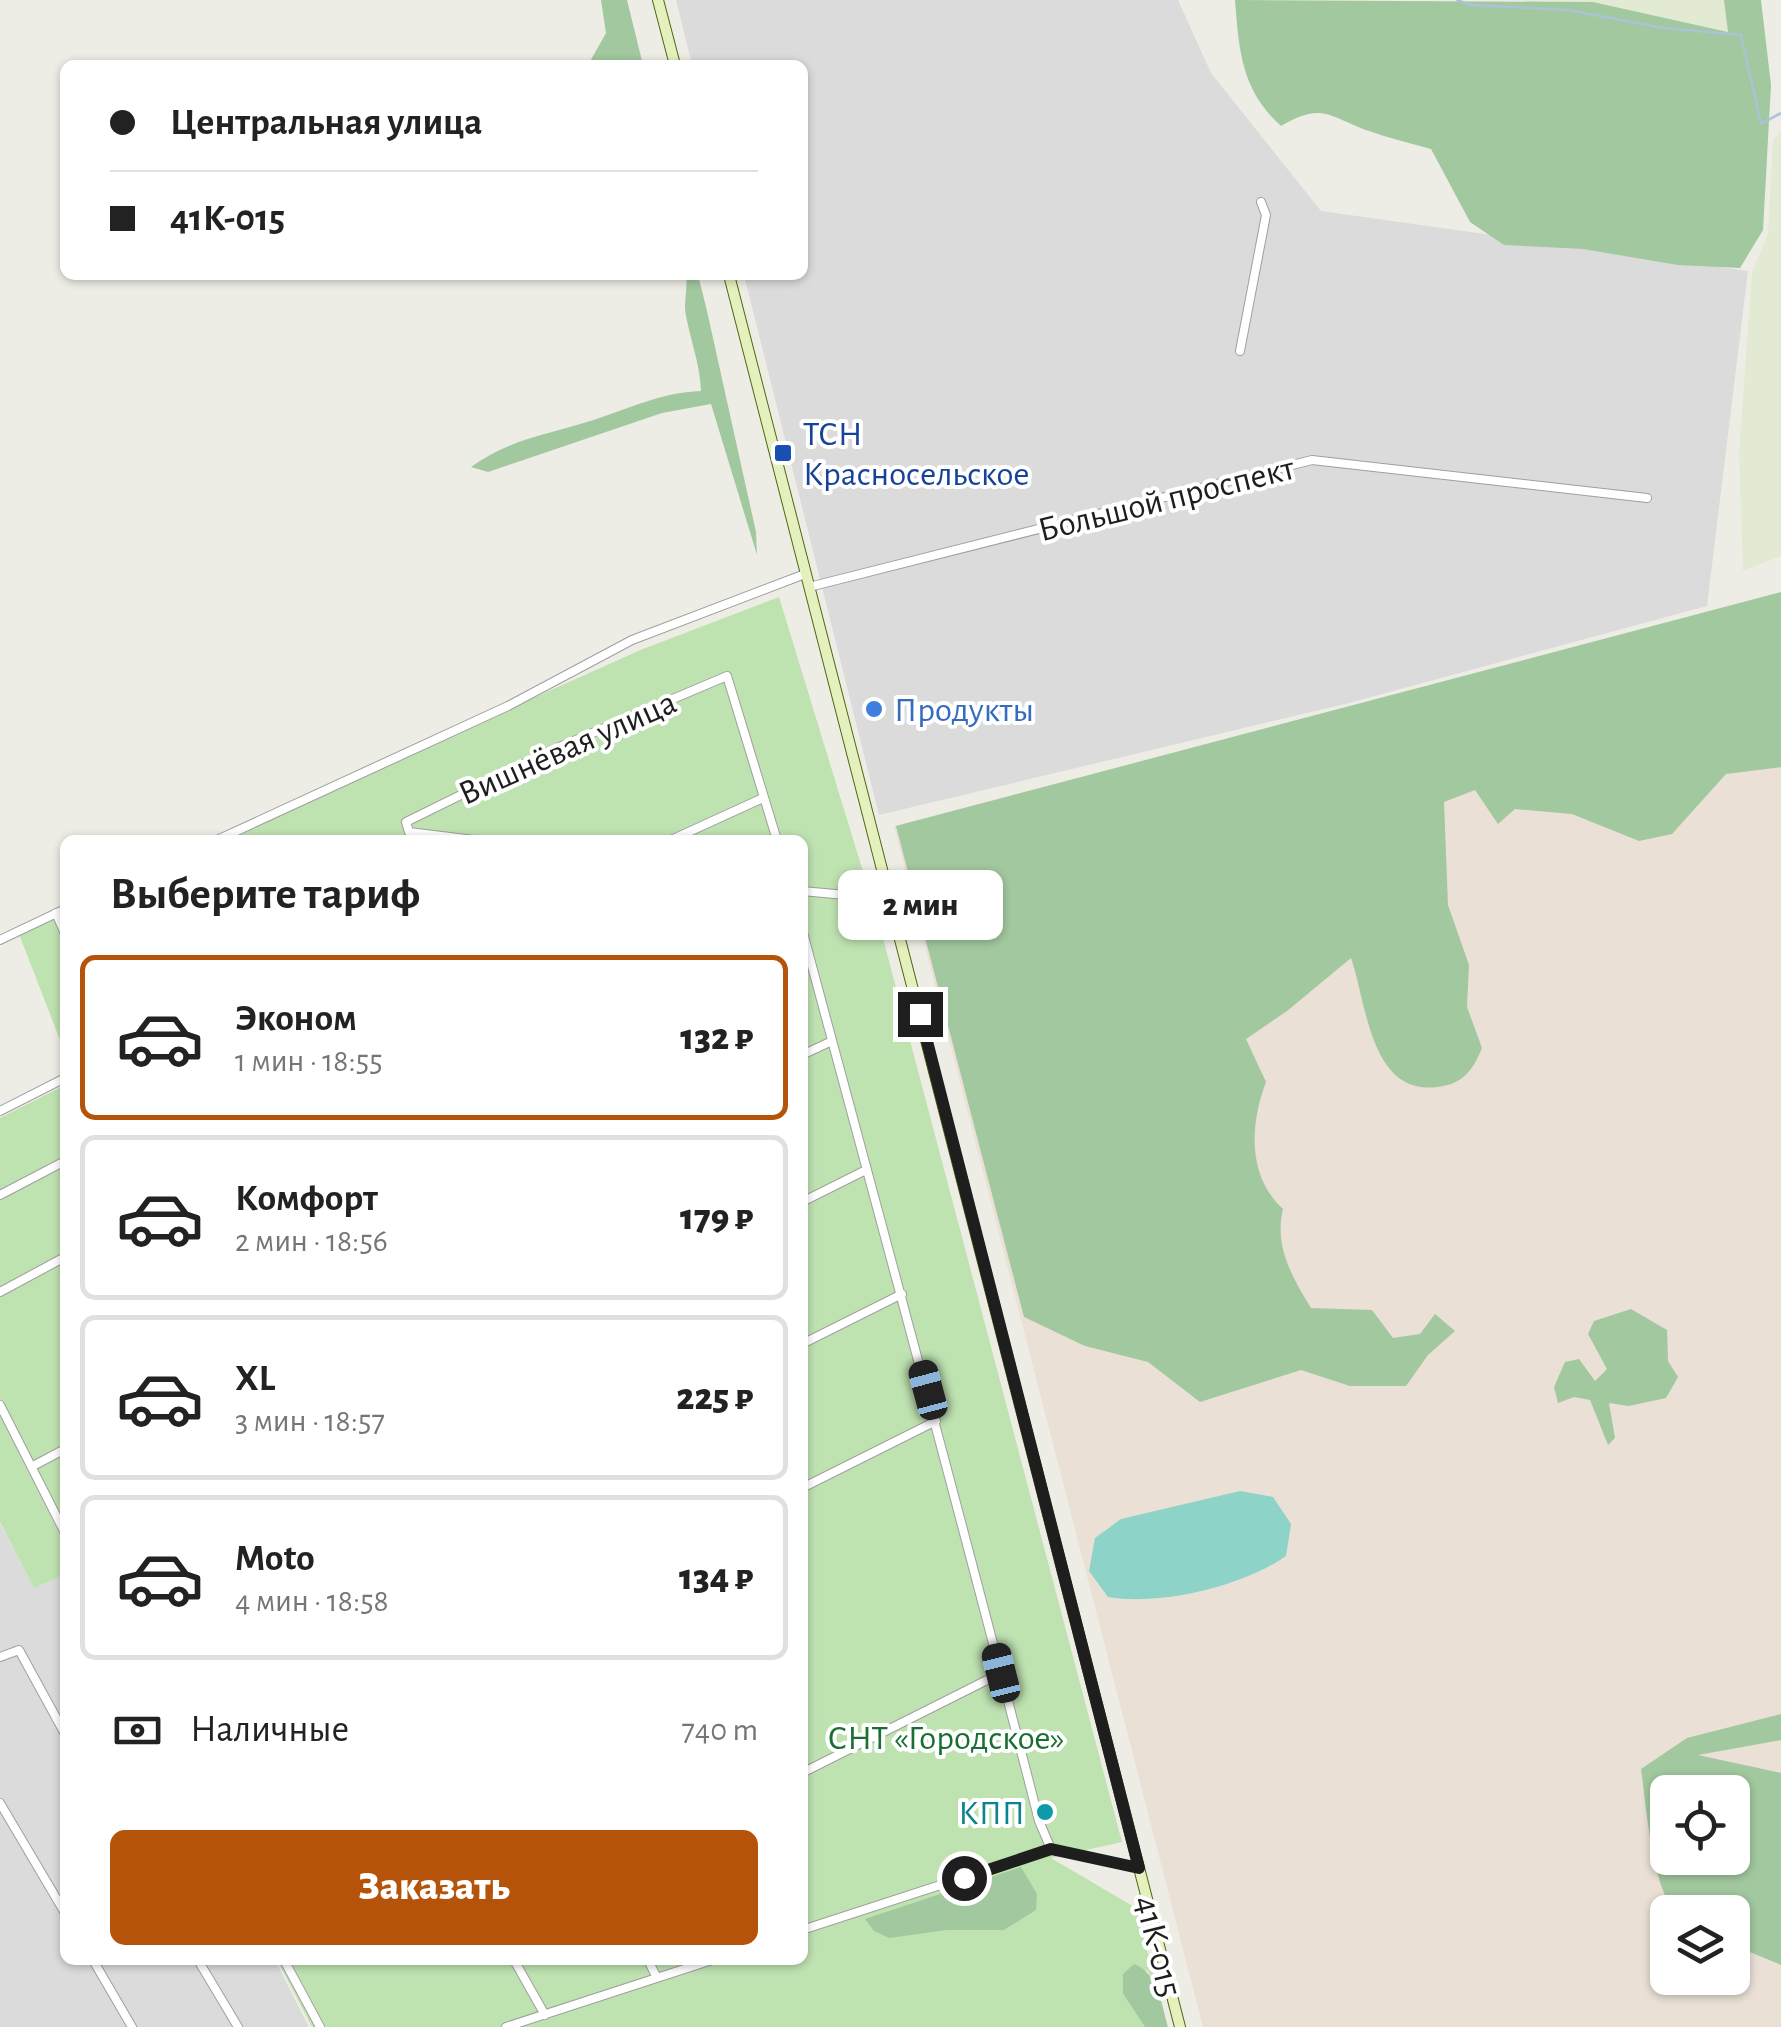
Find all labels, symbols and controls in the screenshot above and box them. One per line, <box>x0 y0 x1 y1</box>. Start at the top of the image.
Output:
text: Центральная улица <box>170 104 482 142</box>
text: 41К-015 <box>170 200 285 238</box>
place label: ТСН Красносельское <box>803 417 1030 492</box>
marker: ТСН Красносельское <box>772 442 794 464</box>
street label: Большой проспект <box>1035 451 1298 548</box>
street label: Вишнёвая улица <box>454 685 682 812</box>
place label: Продукты <box>894 693 1034 728</box>
marker: Продукты <box>863 698 885 720</box>
callout: 2 мин <box>838 869 1002 939</box>
text: Выберите тариф <box>110 872 420 917</box>
text: 2 мин <box>882 889 959 921</box>
route end <box>898 992 943 1037</box>
icon: car <box>115 993 205 1083</box>
text: Эконом <box>235 1000 357 1038</box>
text: 132 ₽ <box>680 1019 753 1057</box>
text: 1 мин · 18:55 <box>235 1045 383 1077</box>
icon: car <box>115 1173 205 1263</box>
text: Комфорт <box>235 1180 378 1218</box>
text: 179 ₽ <box>680 1199 753 1237</box>
text: 2 мин · 18:56 <box>235 1225 388 1257</box>
icon: car <box>115 1353 205 1443</box>
car <box>906 1357 950 1423</box>
text: XL <box>235 1360 275 1398</box>
text: 225 ₽ <box>676 1379 753 1417</box>
text: 3 мин · 18:57 <box>235 1405 385 1437</box>
icon: car <box>115 1533 205 1623</box>
text: Moto <box>235 1540 315 1578</box>
text: 134 ₽ <box>679 1559 753 1597</box>
text: 4 мин · 18:58 <box>235 1585 389 1617</box>
car <box>979 1640 1023 1706</box>
icon: cash <box>110 1703 165 1758</box>
text: Наличные <box>190 1711 349 1749</box>
text: 740 m <box>681 1714 758 1746</box>
park label: СНТ «Городское» <box>827 1721 1065 1756</box>
map controls <box>1650 1775 1750 1995</box>
button: locate <box>1650 1775 1750 1875</box>
place label: КПП <box>958 1796 1025 1831</box>
marker: КПП <box>1034 1801 1056 1823</box>
button: Заказать <box>110 1830 758 1945</box>
route start <box>942 1856 987 1901</box>
street label: 41К-015 <box>1128 1892 1187 2001</box>
button: layers <box>1650 1895 1750 1995</box>

